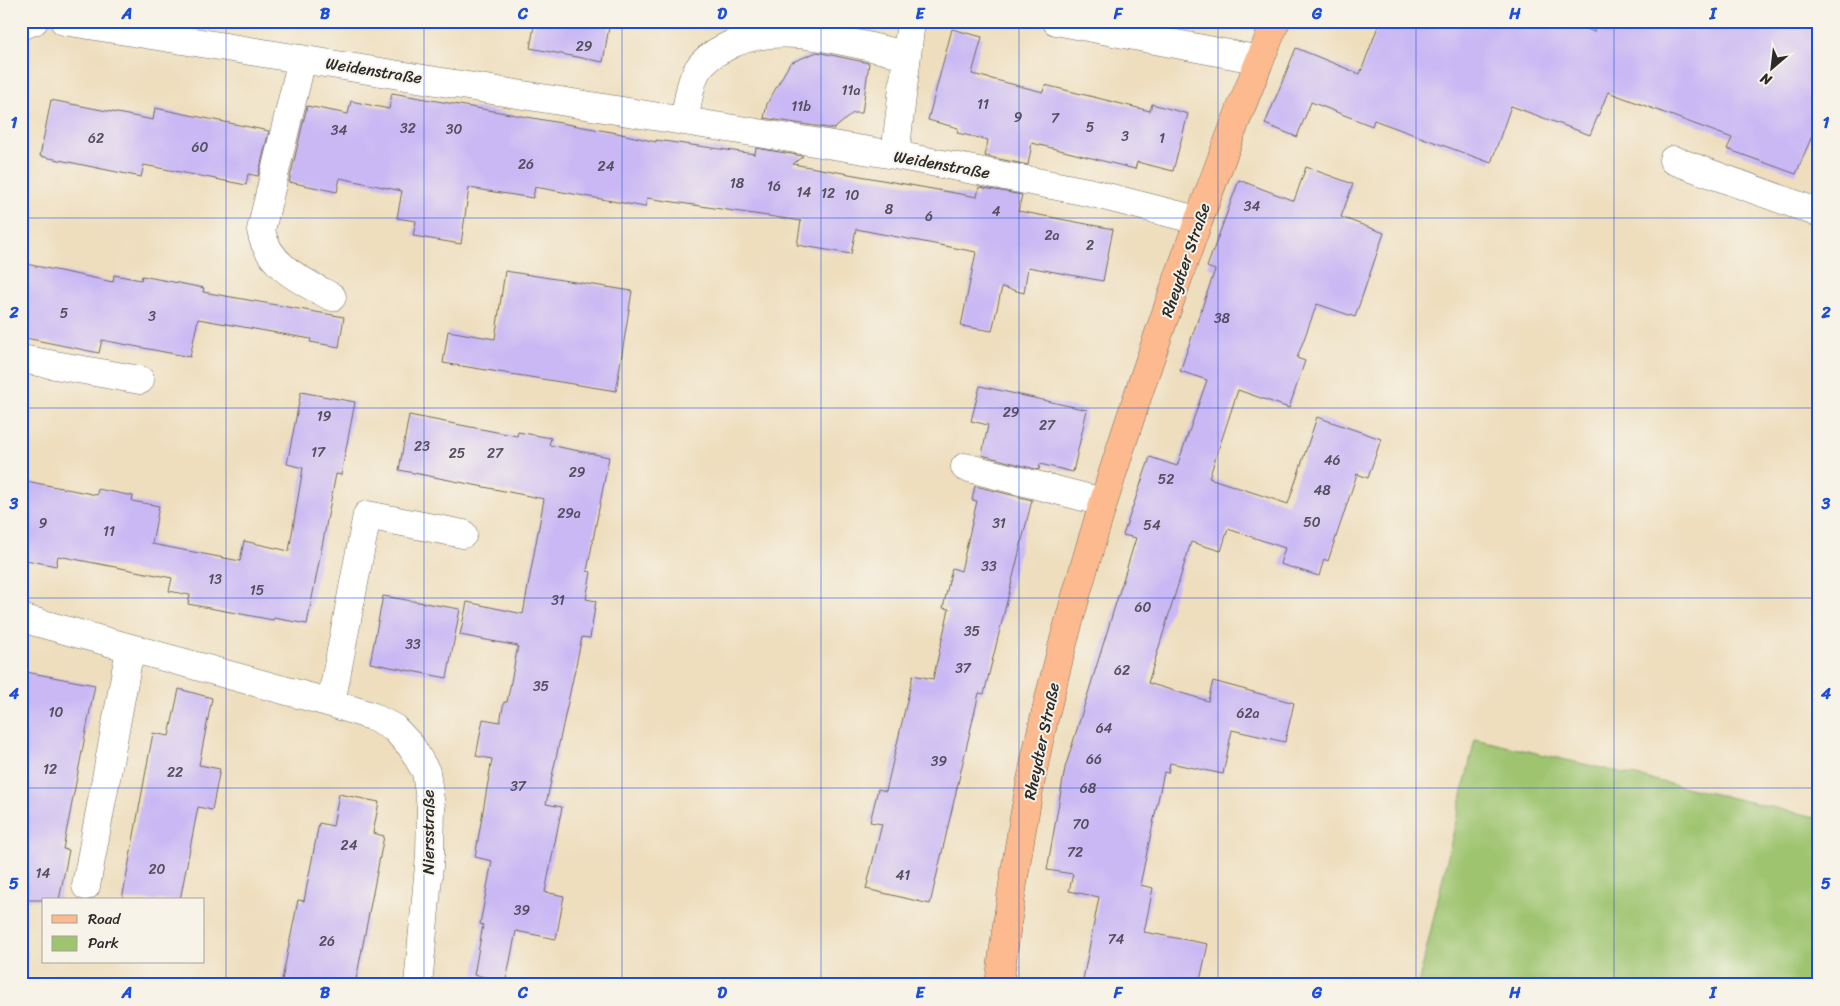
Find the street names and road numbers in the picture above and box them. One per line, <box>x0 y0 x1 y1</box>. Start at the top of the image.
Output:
street label: Weidenstraße <box>324 49 424 92</box>
street label: Weidenstraße <box>892 142 992 187</box>
street label: Rheydter Straße <box>1152 199 1219 321</box>
street label: Rheydter Straße <box>1015 680 1068 802</box>
street label: Niersstraße <box>414 789 443 875</box>

